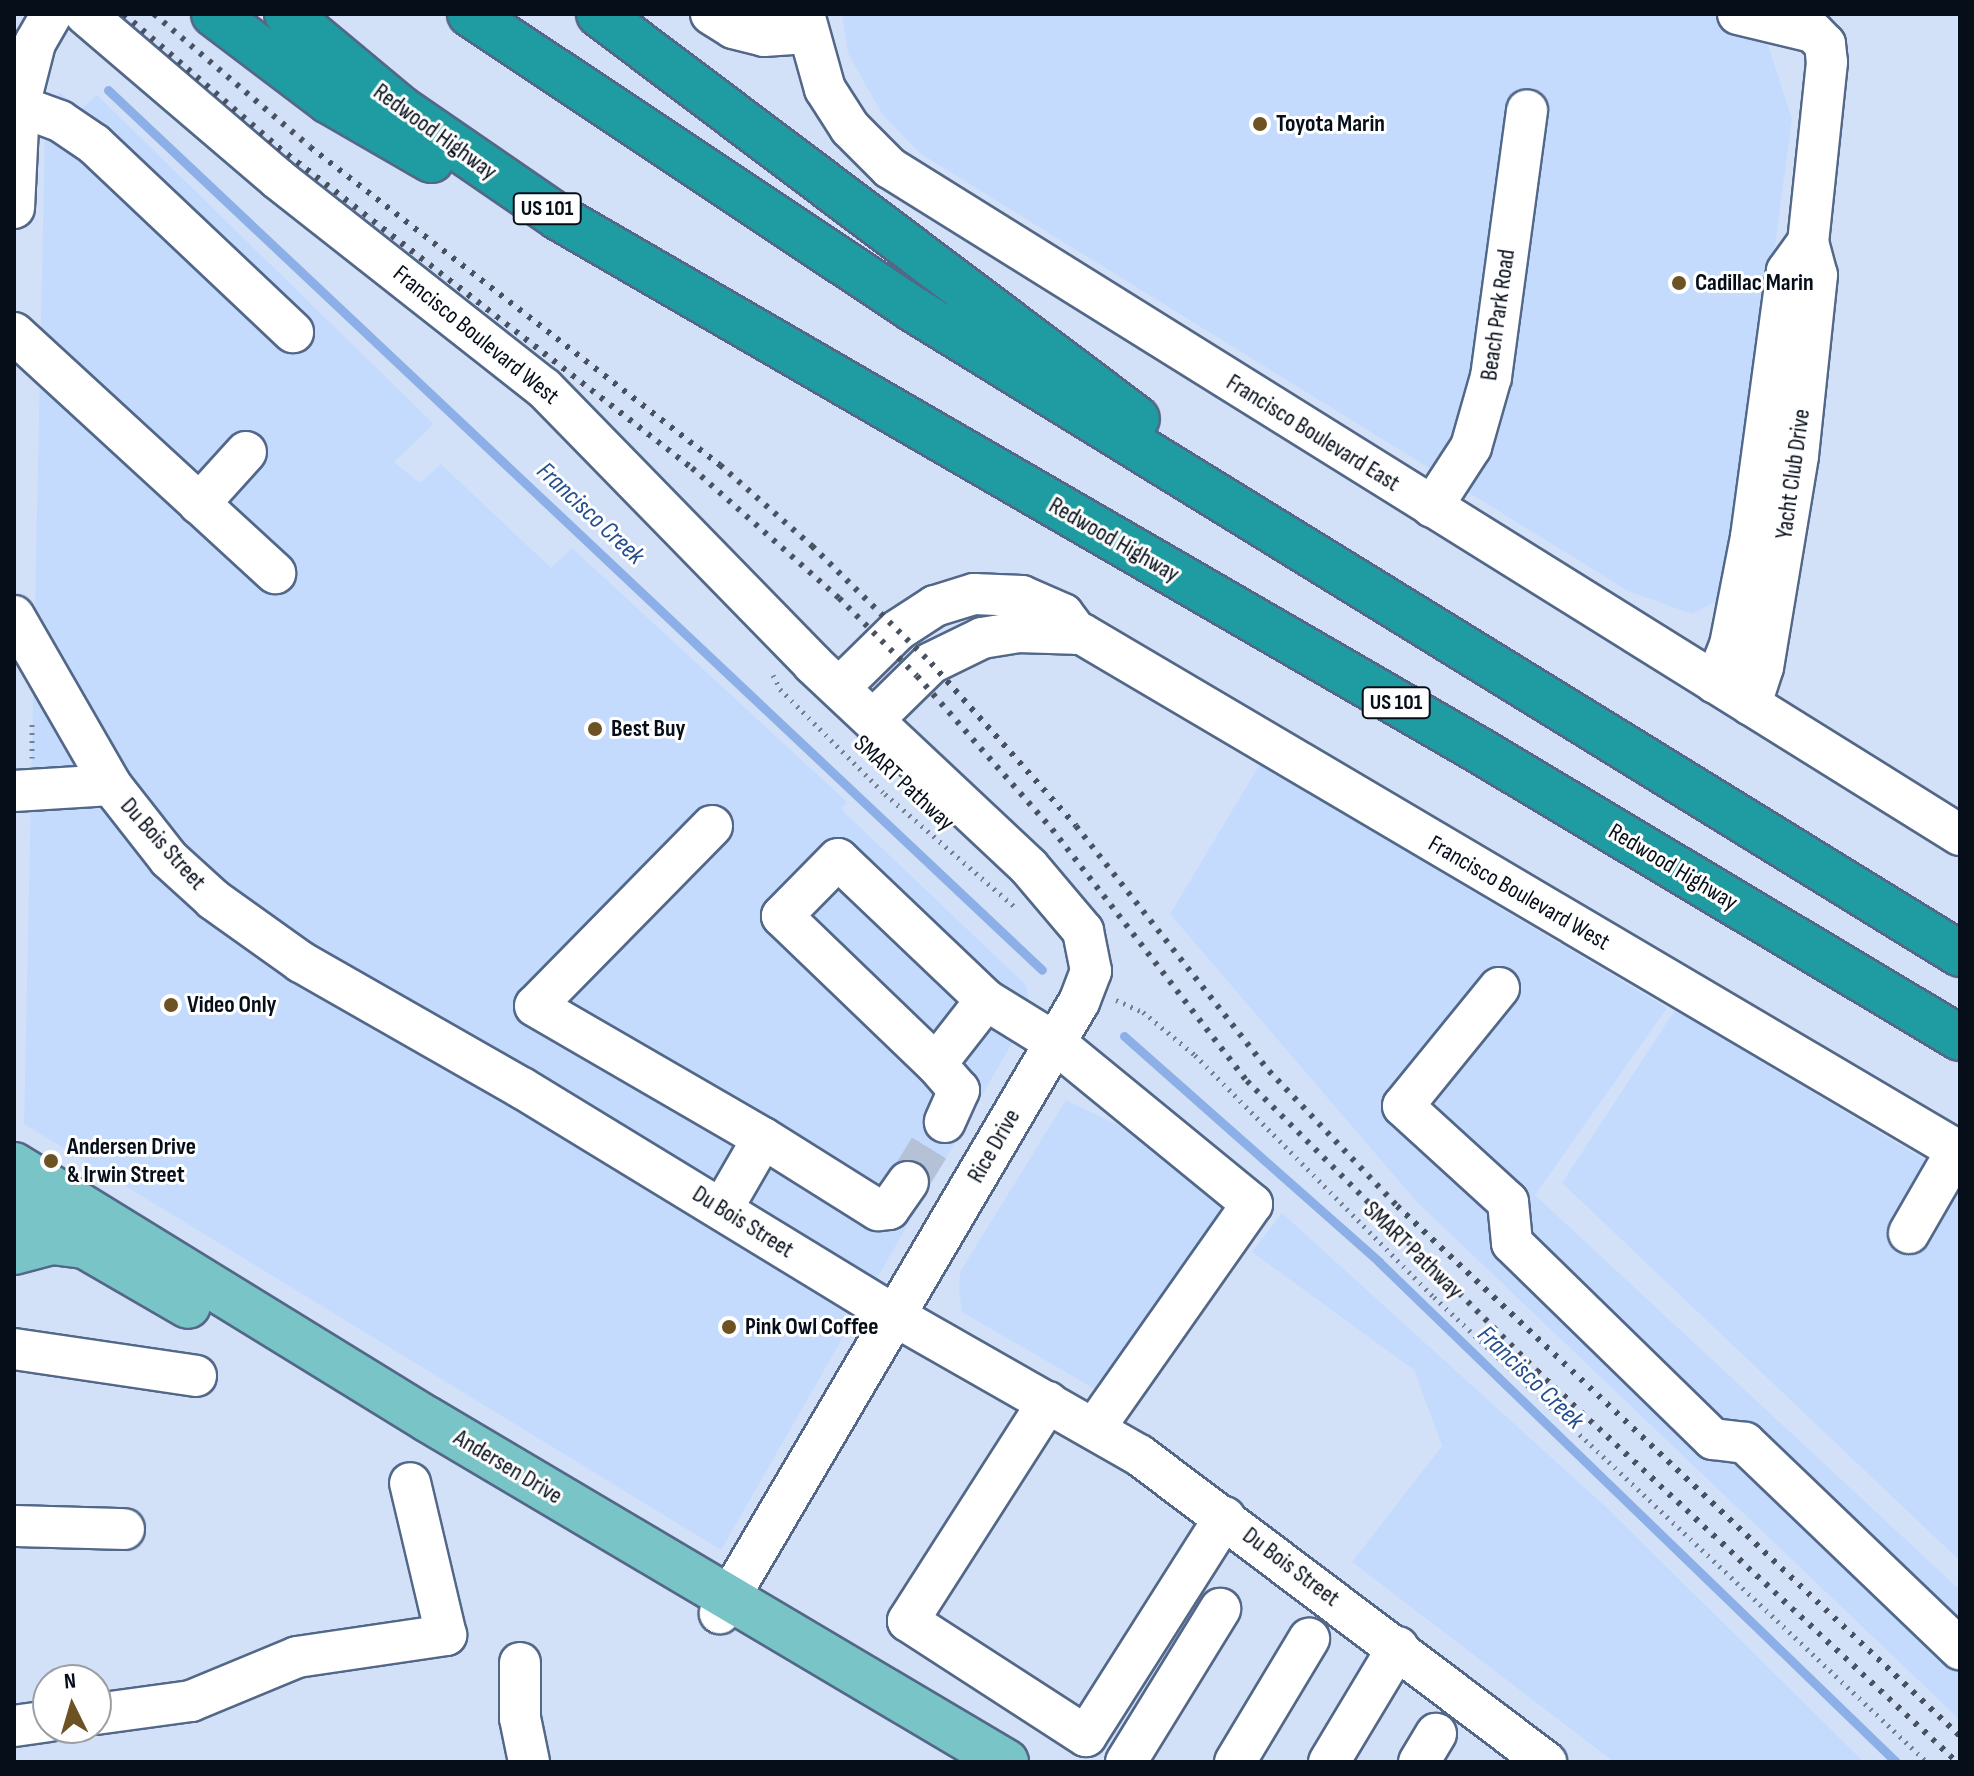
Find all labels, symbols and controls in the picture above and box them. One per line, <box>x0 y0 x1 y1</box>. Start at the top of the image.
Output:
street label: Redwood Highway <box>368 78 502 186</box>
place label: Toyota Marin <box>1276 110 1385 138</box>
marker: Toyota Marin <box>1251 115 1269 133</box>
road number: US 101 <box>511 191 583 227</box>
street label: Beach Park Road <box>1475 248 1521 382</box>
street label: Francisco Boulevard West <box>387 259 565 411</box>
place label: Cadillac Marin <box>1695 269 1814 297</box>
marker: Cadillac Marin <box>1670 274 1688 292</box>
street label: Francisco Boulevard East <box>1221 368 1405 498</box>
street label: Yacht Club Drive <box>1770 407 1816 541</box>
water label: Francisco Creek <box>530 456 650 572</box>
street label: Redwood Highway <box>1044 491 1184 589</box>
road number: US 101 <box>1360 685 1432 721</box>
place label: Best Buy <box>611 715 685 743</box>
marker: Best Buy <box>586 720 604 738</box>
street label: SMART Pathway <box>848 729 960 837</box>
street label: Du Bois Street <box>114 792 212 896</box>
street label: Redwood Highway <box>1603 817 1743 917</box>
street label: Francisco Boulevard West <box>1423 829 1615 957</box>
place label: Video Only <box>187 991 277 1019</box>
marker: Video Only <box>162 996 180 1014</box>
street label: Rice Drive <box>961 1104 1027 1188</box>
place label: Andersen Drive & Irwin Street <box>67 1133 196 1189</box>
marker: Andersen Drive & Irwin Street <box>42 1152 60 1170</box>
street label: Du Bois Street <box>687 1180 799 1264</box>
street label: SMART Pathway <box>1357 1195 1469 1305</box>
place label: Pink Owl Coffee <box>745 1313 879 1341</box>
marker: Pink Owl Coffee <box>720 1318 738 1336</box>
water label: Francisco Creek <box>1470 1320 1590 1436</box>
street label: Andersen Drive <box>449 1423 567 1511</box>
street label: Du Bois Street <box>1237 1521 1345 1613</box>
north arrow <box>32 1664 112 1744</box>
text: N <box>63 1668 77 1696</box>

